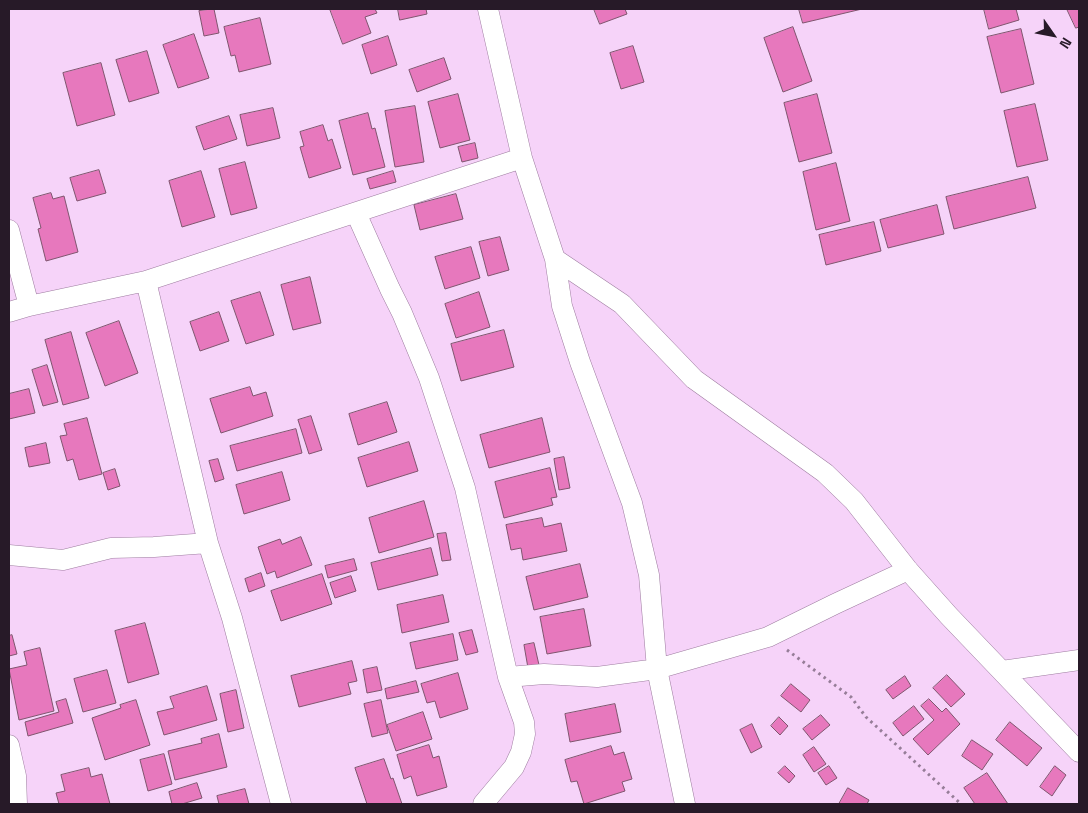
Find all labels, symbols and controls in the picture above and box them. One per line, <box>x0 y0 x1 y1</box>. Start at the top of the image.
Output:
north arrow <box>1028 10 1078 60</box>
text: N <box>1055 34 1076 52</box>

